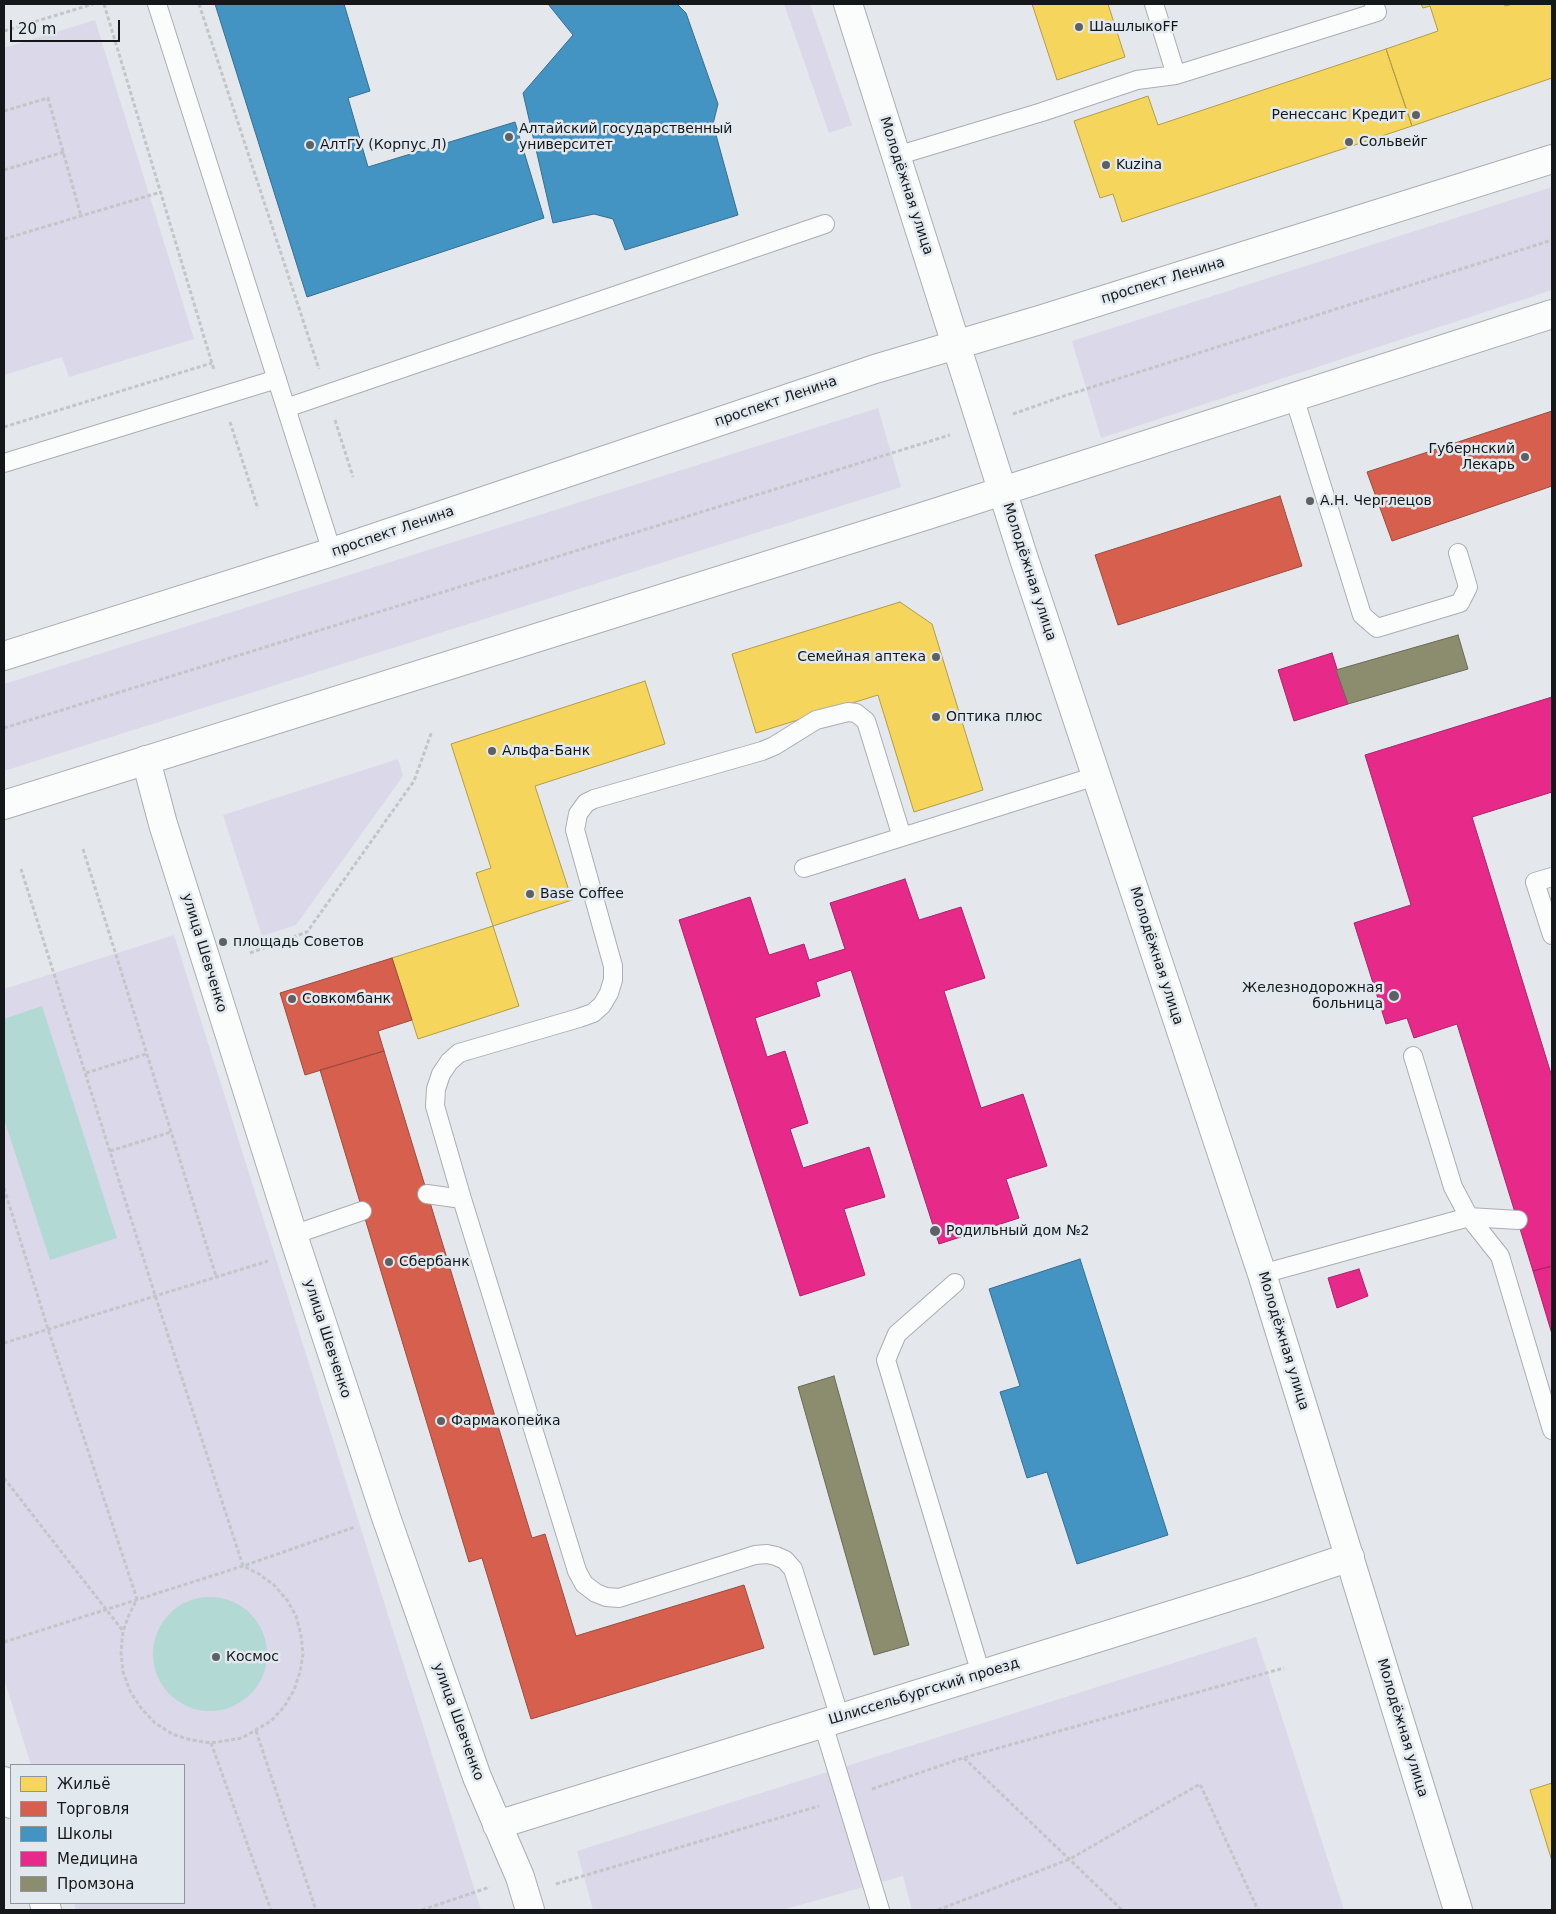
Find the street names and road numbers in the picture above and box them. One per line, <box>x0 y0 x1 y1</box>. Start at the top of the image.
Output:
street label: Молодёжная улица <box>876 115 936 257</box>
street label: проспект Ленина <box>1099 254 1227 308</box>
street label: проспект Ленина <box>713 373 839 431</box>
street label: Молодёжная улица <box>999 501 1059 643</box>
street label: проспект Ленина <box>330 503 456 561</box>
street label: Молодёжная улица <box>1126 885 1186 1027</box>
street label: улица Шевченко <box>178 891 230 1015</box>
street label: Молодёжная улица <box>1254 1270 1312 1412</box>
street label: улица Шевченко <box>300 1278 354 1400</box>
street label: Шлиссельбургский проезд <box>827 1655 1021 1729</box>
street label: Молодёжная улица <box>1373 1657 1431 1799</box>
street label: улица Шевченко <box>429 1661 487 1783</box>

